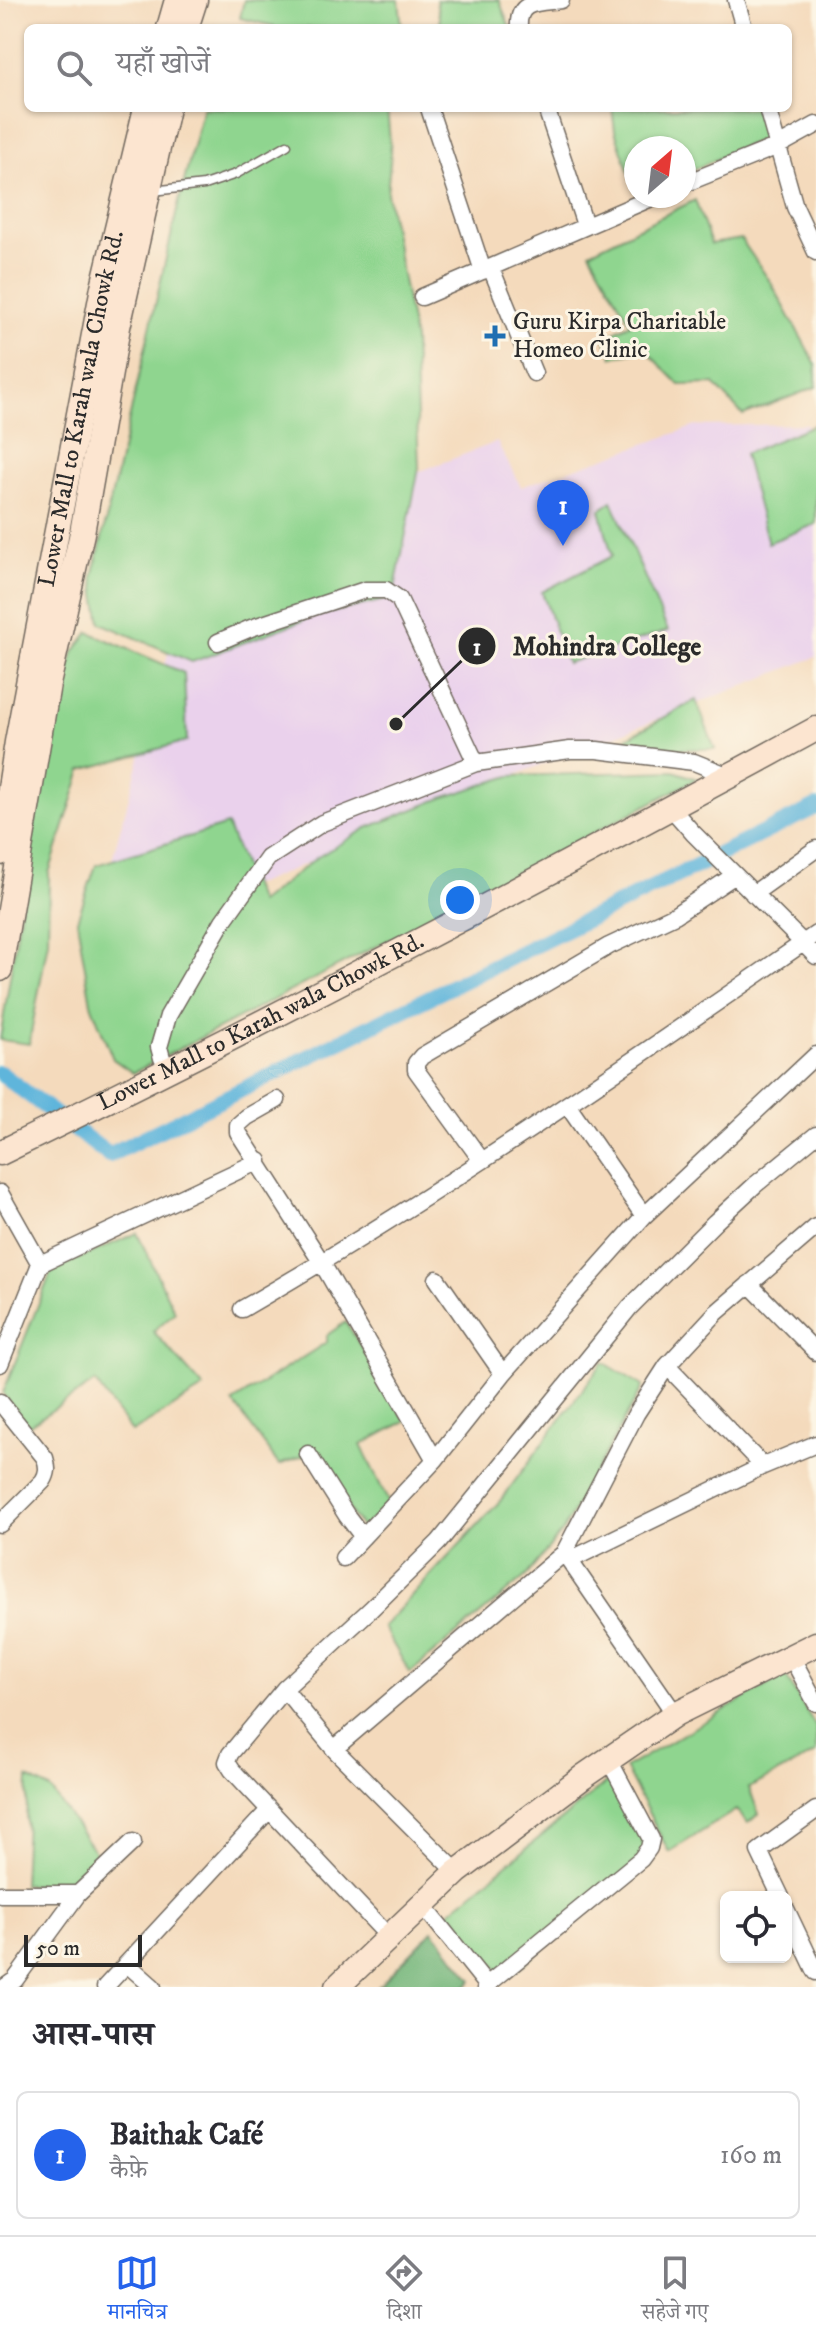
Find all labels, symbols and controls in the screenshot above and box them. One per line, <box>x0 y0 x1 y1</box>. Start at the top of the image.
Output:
search box <box>24 24 792 112</box>
icon: search <box>52 46 96 90</box>
text: यहाँ खोजें <box>116 46 210 83</box>
north arrow <box>624 136 696 208</box>
street label: Lower Mall to Karah wala Chowk Rd. <box>32 227 131 589</box>
place label: Guru Kirpa Charitable Homeo Clinic <box>513 307 726 365</box>
marker: Guru Kirpa Charitable Homeo Clinic <box>484 325 506 347</box>
pin: 1 <box>537 480 589 546</box>
callout: Mohindra College <box>457 621 717 671</box>
text: Mohindra College <box>513 631 702 664</box>
text: 1 <box>473 633 482 663</box>
your location <box>440 880 480 920</box>
street label: Lower Mall to Karah wala Chowk Rd. <box>93 926 429 1118</box>
map controls <box>720 1891 792 1963</box>
button: locate <box>720 1891 792 1963</box>
scale bar <box>24 1931 142 1967</box>
text: 50 m <box>36 1935 80 1962</box>
text: आस-पास <box>32 2014 154 2056</box>
text: Baithak Café <box>110 2117 263 2154</box>
text: 1 <box>55 2139 65 2172</box>
text: 160 m <box>720 2139 782 2172</box>
text: कैफ़े <box>110 2154 147 2187</box>
tab: मानचित्र <box>108 2251 167 2333</box>
tab: दिशा <box>382 2251 426 2333</box>
tab: सहेजे गए <box>641 2251 708 2333</box>

